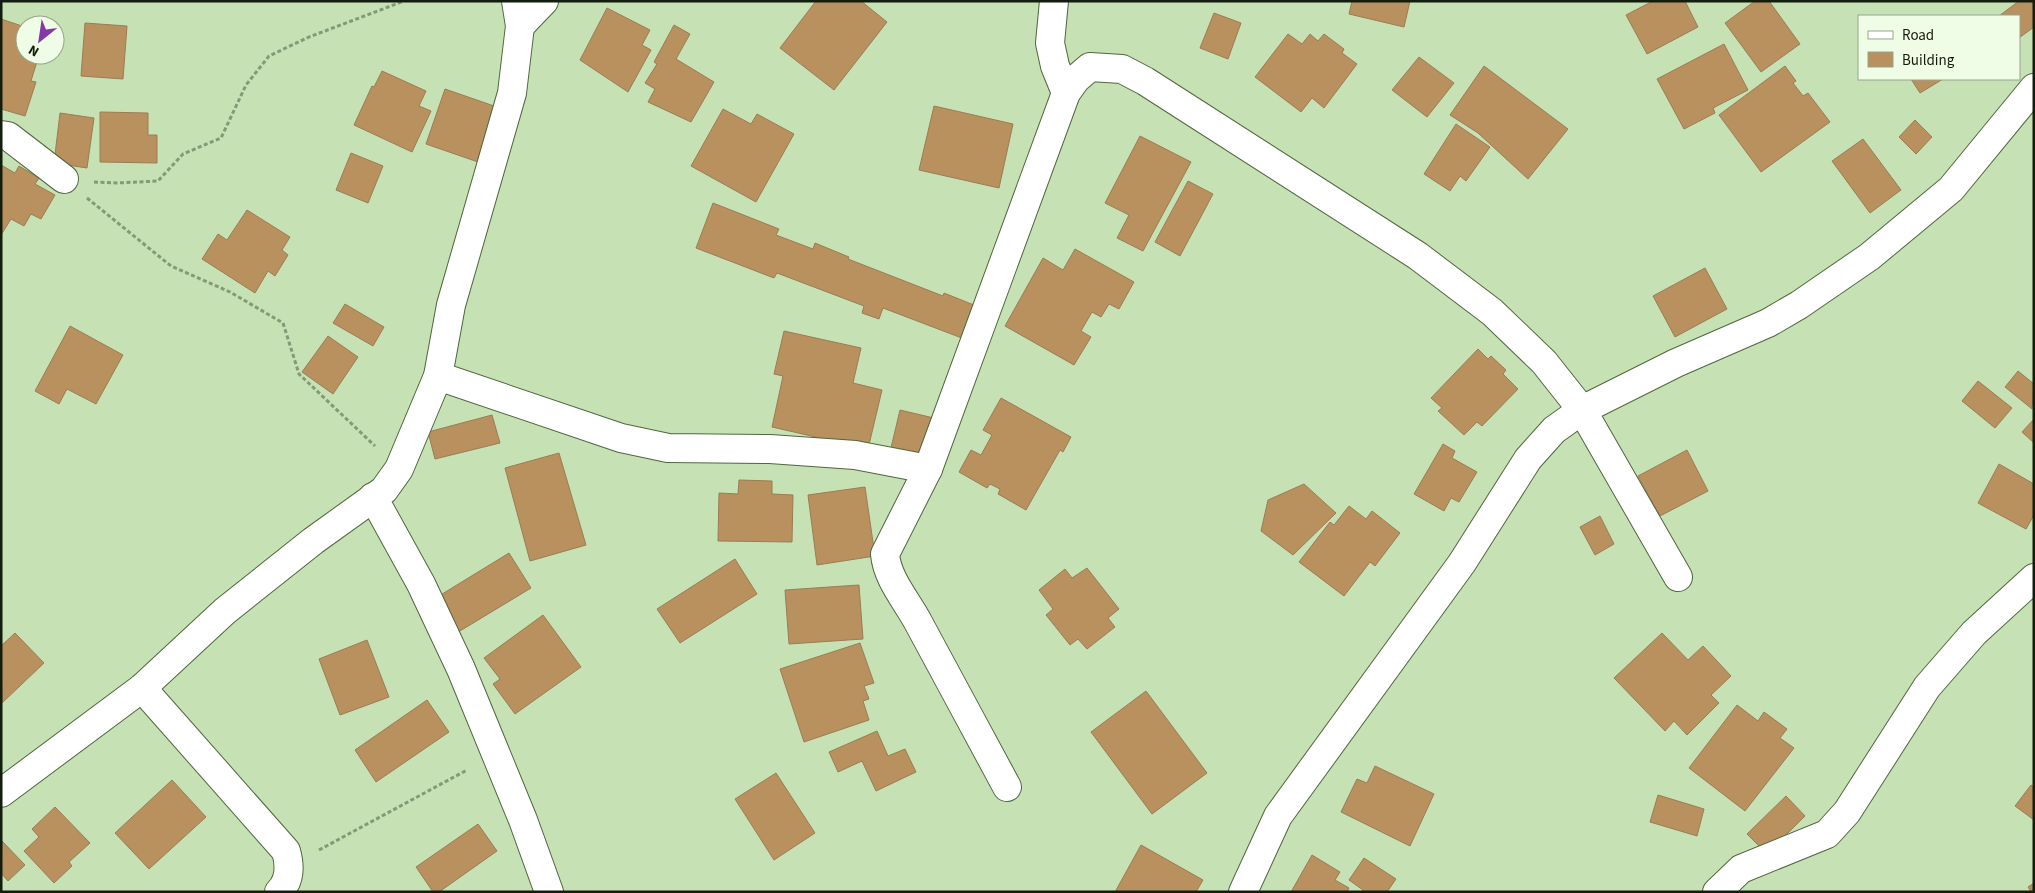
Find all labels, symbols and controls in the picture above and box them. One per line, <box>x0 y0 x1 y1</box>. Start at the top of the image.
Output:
north arrow <box>15 15 65 65</box>
legend <box>1858 15 2020 80</box>
text: Road <box>1902 25 1934 46</box>
text: N <box>25 39 43 61</box>
text: Building <box>1902 50 1955 71</box>

